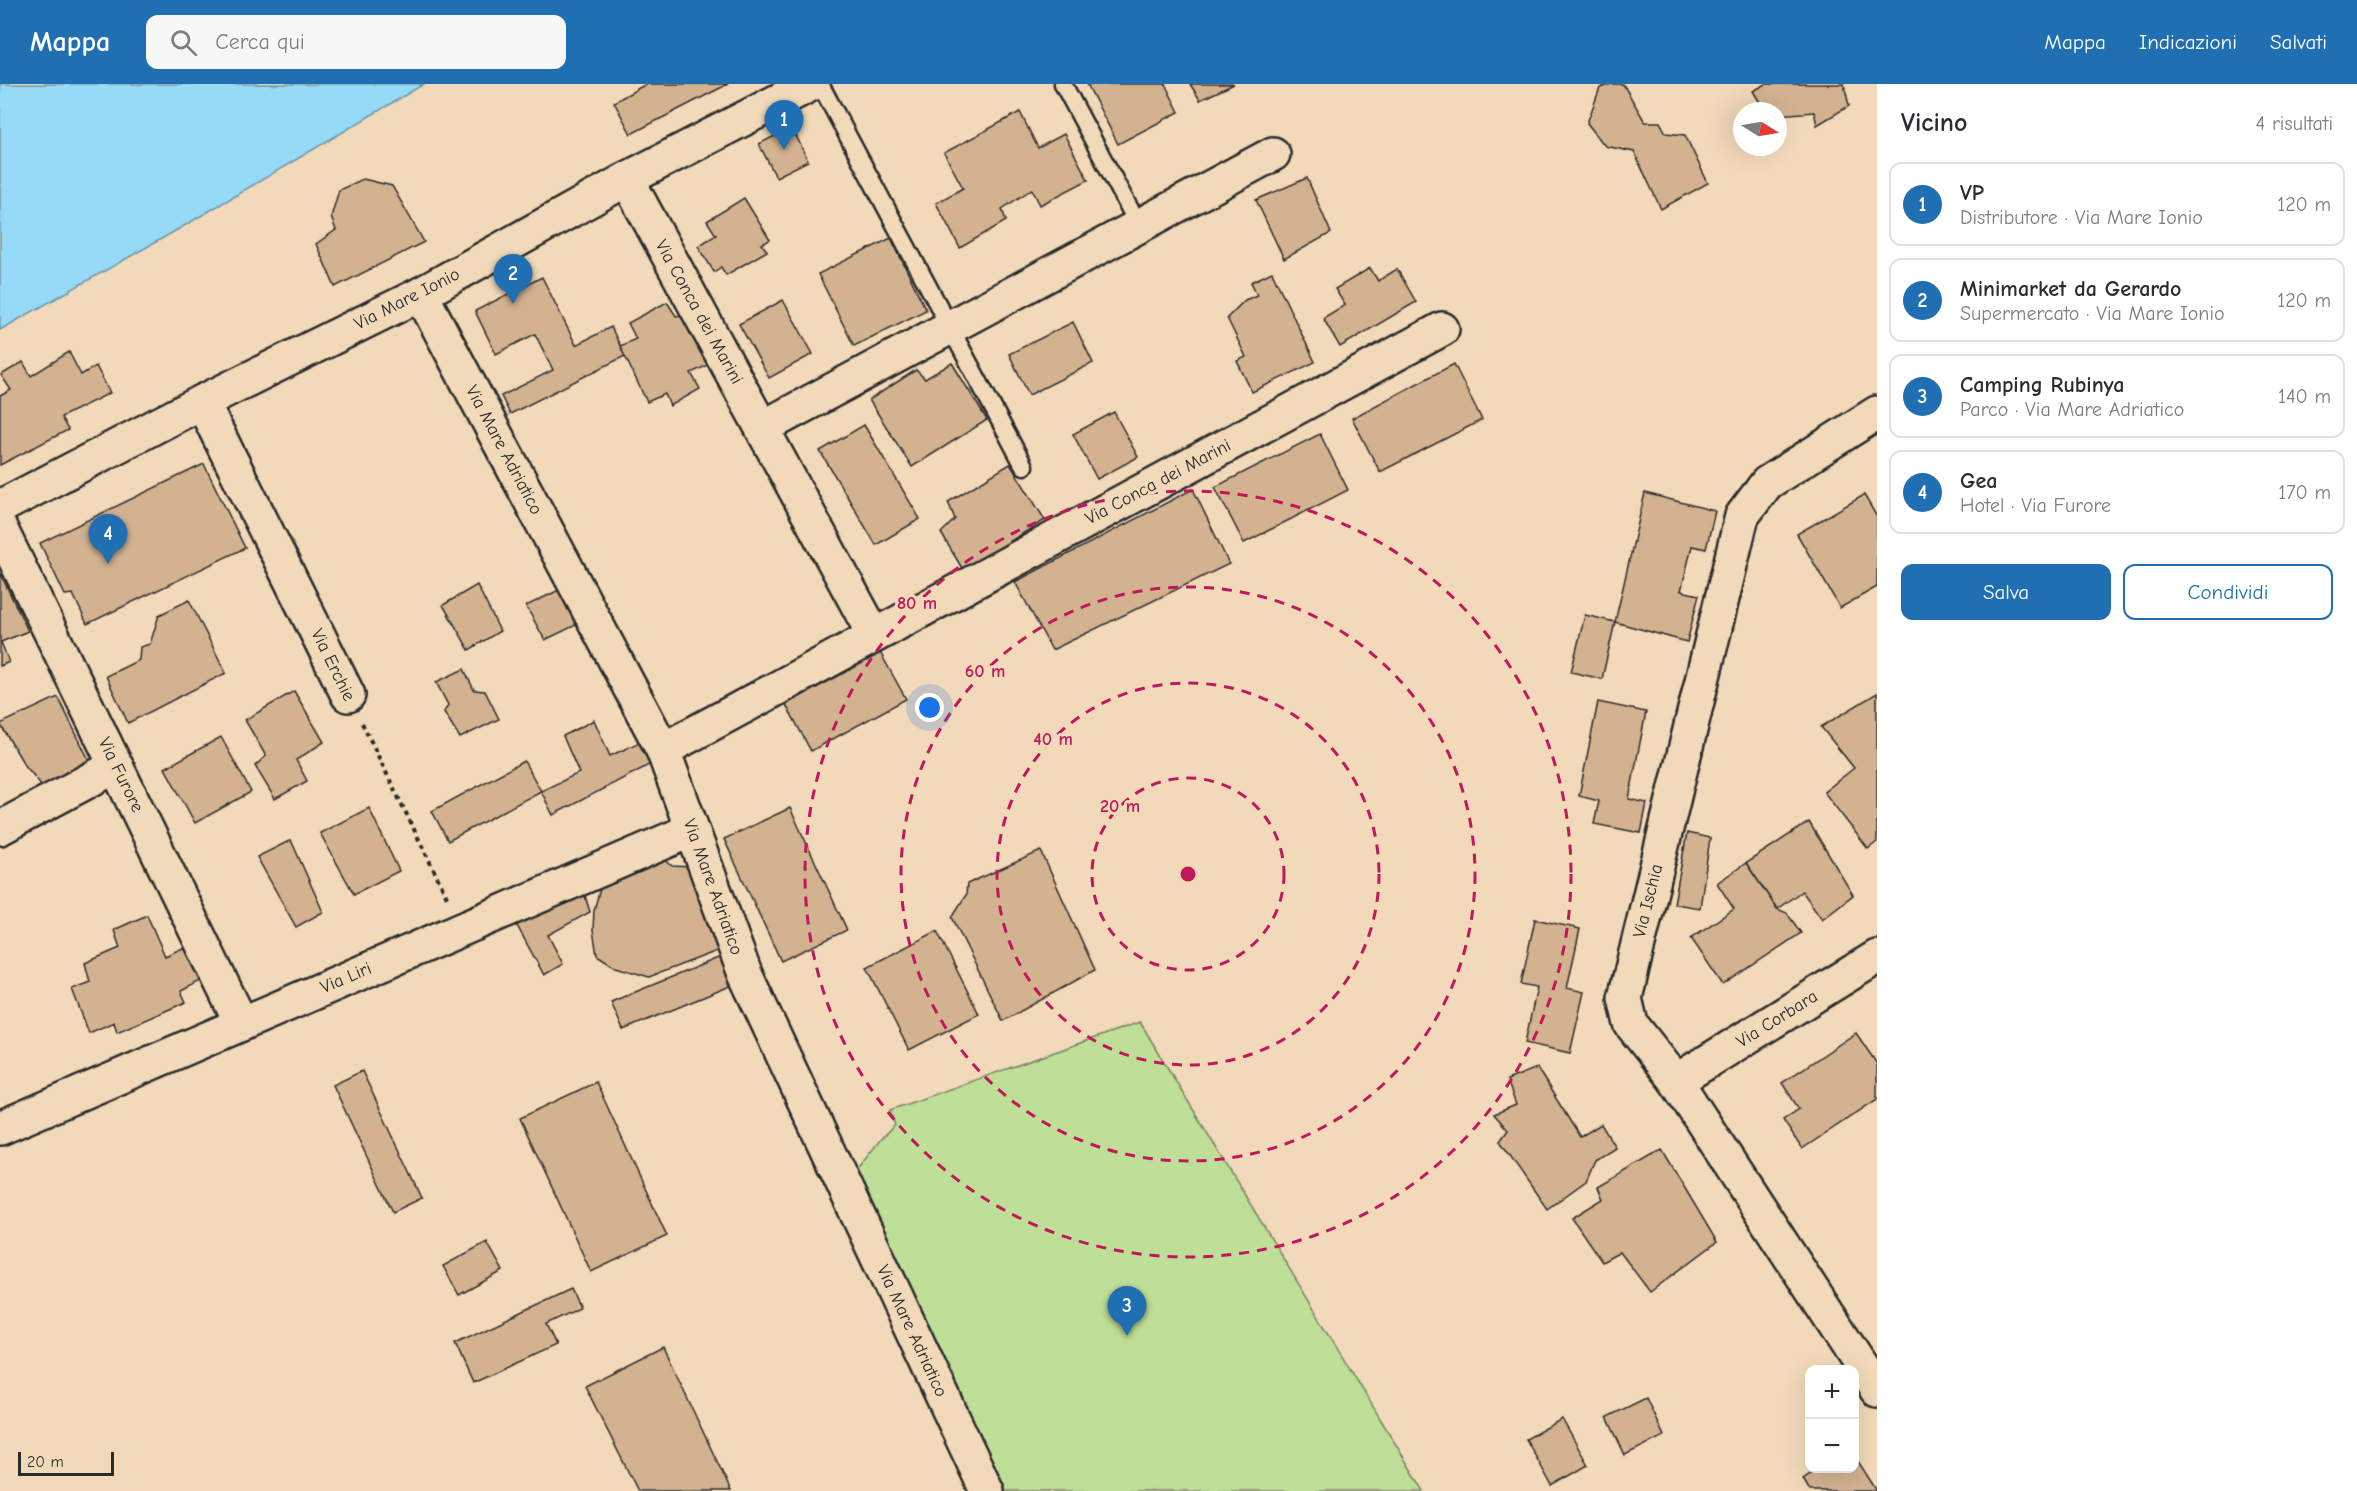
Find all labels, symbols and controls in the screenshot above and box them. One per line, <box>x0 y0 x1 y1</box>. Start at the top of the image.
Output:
search box <box>146 15 566 69</box>
text: Mappa <box>30 26 110 58</box>
icon: search <box>167 26 200 59</box>
text: Cerca qui <box>215 29 305 55</box>
text: Mappa <box>2044 30 2106 54</box>
text: Indicazioni <box>2139 30 2237 54</box>
text: Salvati <box>2270 30 2327 54</box>
pin: 1 <box>764 100 804 150</box>
north arrow <box>1733 102 1787 156</box>
text: Vicino <box>1901 108 1967 138</box>
text: 4 risultati <box>2256 112 2333 135</box>
text: VP <box>1960 180 1984 206</box>
text: 1 <box>1919 193 1926 216</box>
text: 120 m <box>2277 193 2331 216</box>
text: Distributore · Via Mare Ionio <box>1960 206 2203 229</box>
street label: Via Conca dei Marini <box>651 236 747 388</box>
pin: 2 <box>494 254 532 304</box>
street label: Via Mare Ionio <box>351 263 463 335</box>
text: Minimarket da Gerardo <box>1960 276 2181 302</box>
text: 2 <box>1918 289 1927 312</box>
text: 120 m <box>2277 289 2331 312</box>
text: Supermercato · Via Mare Ionio <box>1960 302 2225 325</box>
text: Camping Rubinya <box>1960 372 2125 398</box>
street label: Via Mare Adriatico <box>461 382 547 518</box>
text: 3 <box>1918 385 1927 408</box>
text: 140 m <box>2278 385 2331 408</box>
text: Parco · Via Mare Adriatico <box>1960 398 2184 421</box>
street label: Via Conca dei Marini <box>1082 435 1234 529</box>
text: Gea <box>1960 468 1998 494</box>
text: 4 <box>1918 481 1927 504</box>
text: 170 m <box>2278 481 2331 504</box>
text: Hotel · Via Furore <box>1960 494 2111 517</box>
pin: 4 <box>88 514 128 564</box>
button: Salva <box>1901 564 2111 620</box>
button: Condividi <box>2123 564 2333 620</box>
text: 80 m <box>897 593 937 614</box>
street label: Via Erchie <box>306 625 360 705</box>
text: 60 m <box>965 661 1005 682</box>
your location <box>915 693 944 722</box>
text: 40 m <box>1033 729 1073 750</box>
street label: Via Furore <box>94 734 148 816</box>
text: 20 m <box>1100 796 1140 817</box>
street label: Via Mare Adriatico <box>679 816 747 958</box>
street label: Via Ischia <box>1629 862 1667 940</box>
centre of rings <box>1178 864 1198 884</box>
street label: Via Liri <box>317 958 375 998</box>
street label: Via Corbara <box>1733 986 1821 1052</box>
street label: Via Mare Adriatico <box>872 1262 952 1400</box>
pin: 3 <box>1108 1286 1146 1336</box>
map controls <box>1805 1365 1859 1473</box>
button: + <box>1805 1365 1859 1419</box>
button: − <box>1805 1419 1859 1473</box>
scale bar <box>18 1449 114 1476</box>
text: 20 m <box>27 1453 64 1471</box>

